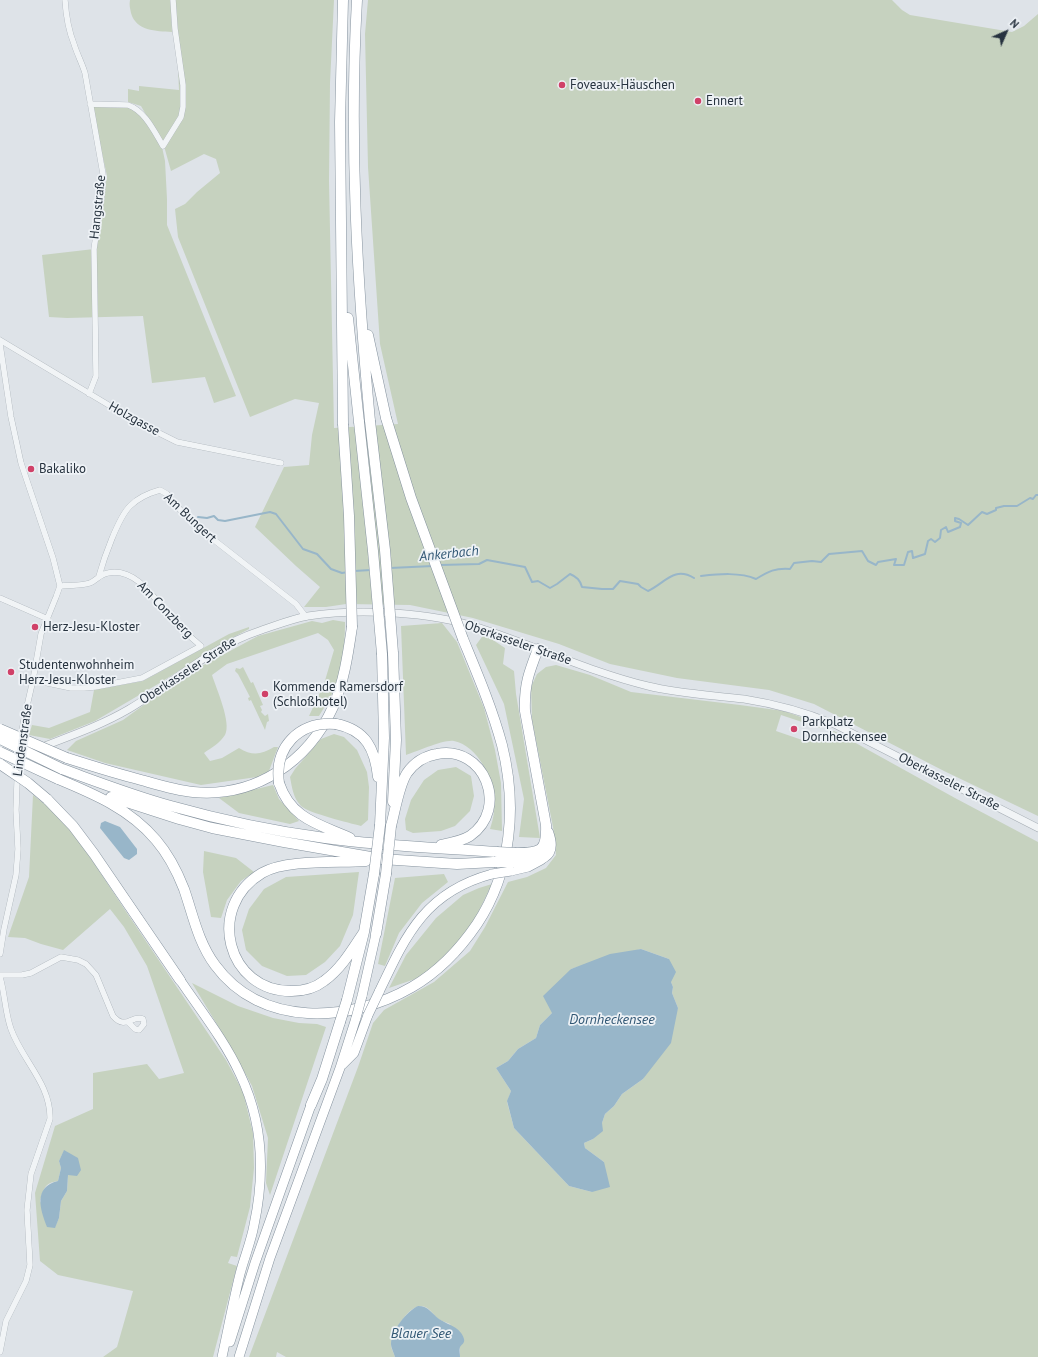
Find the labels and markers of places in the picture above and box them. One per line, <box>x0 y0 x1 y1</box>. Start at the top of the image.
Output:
place label: Foveaux-Häuschen <box>570 77 675 93</box>
marker: Foveaux-Häuschen <box>557 80 567 90</box>
place label: Ennert <box>706 93 743 109</box>
marker: Ennert <box>693 96 703 106</box>
place label: Bakaliko <box>39 461 86 477</box>
marker: Bakaliko <box>26 464 36 474</box>
place label: Herz-Jesu-Kloster <box>43 619 140 635</box>
marker: Herz-Jesu-Kloster <box>30 622 40 632</box>
place label: Studentenwohnheim Herz-Jesu-Kloster <box>19 657 134 688</box>
marker: Studentenwohnheim Herz-Jesu-Kloster <box>6 667 16 677</box>
place label: Kommende Ramersdorf (Schloßhotel) <box>273 679 403 710</box>
marker: Kommende Ramersdorf (Schloßhotel) <box>260 689 270 699</box>
place label: Parkplatz Dornheckensee <box>802 714 887 745</box>
marker: Parkplatz Dornheckensee <box>789 724 799 734</box>

